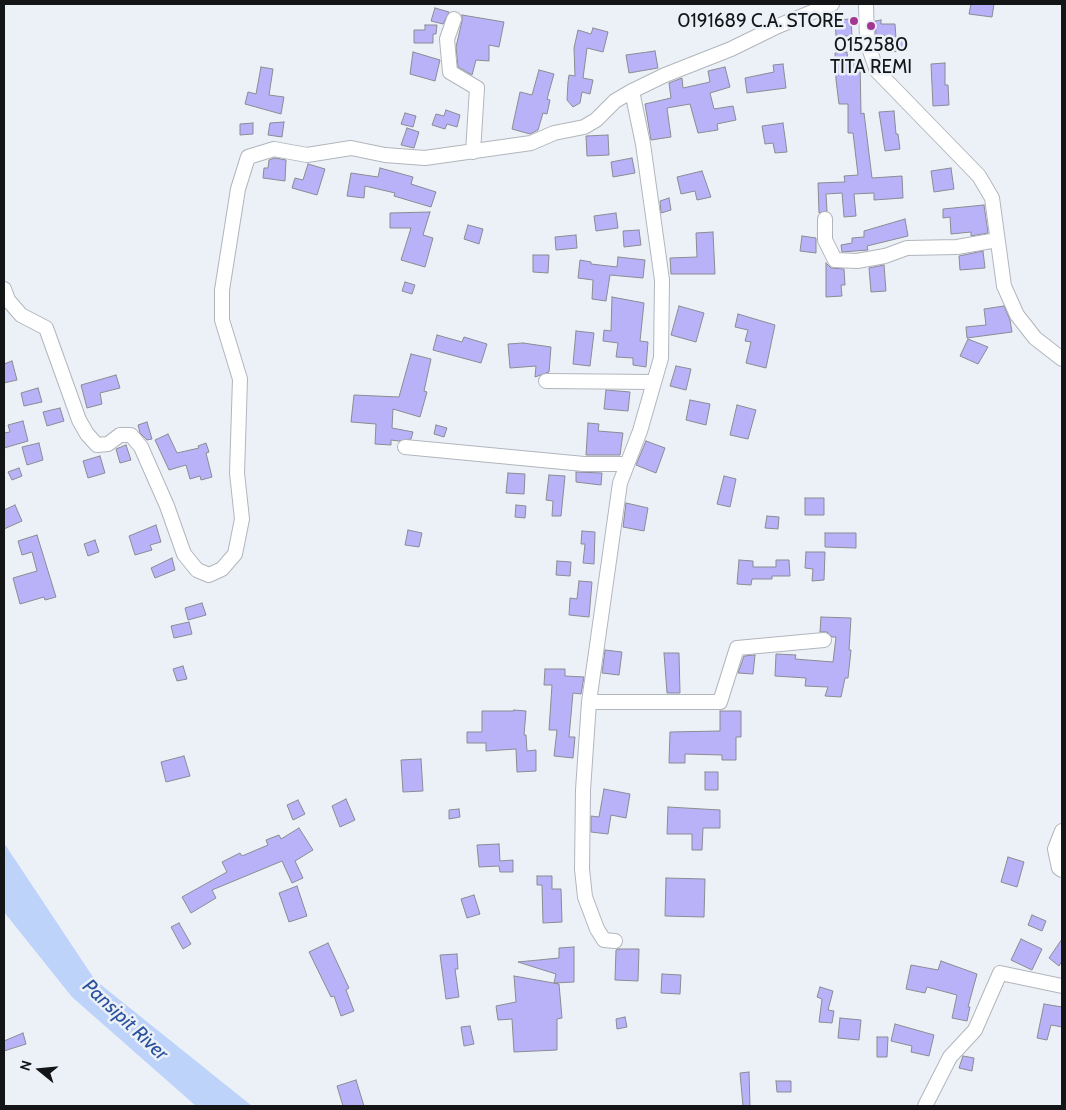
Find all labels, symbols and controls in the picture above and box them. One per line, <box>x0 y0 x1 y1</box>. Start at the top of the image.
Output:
place label: 0191689 C.A. STORE <box>677 10 844 32</box>
marker: 0191689 C.A. STORE <box>848 15 860 27</box>
marker: 0152580 TITA REMI <box>865 20 877 32</box>
place label: 0152580 TITA REMI <box>830 34 912 78</box>
water label: Pansipit River <box>77 974 173 1066</box>
north arrow <box>15 1045 65 1095</box>
text: N <box>16 1058 36 1073</box>

